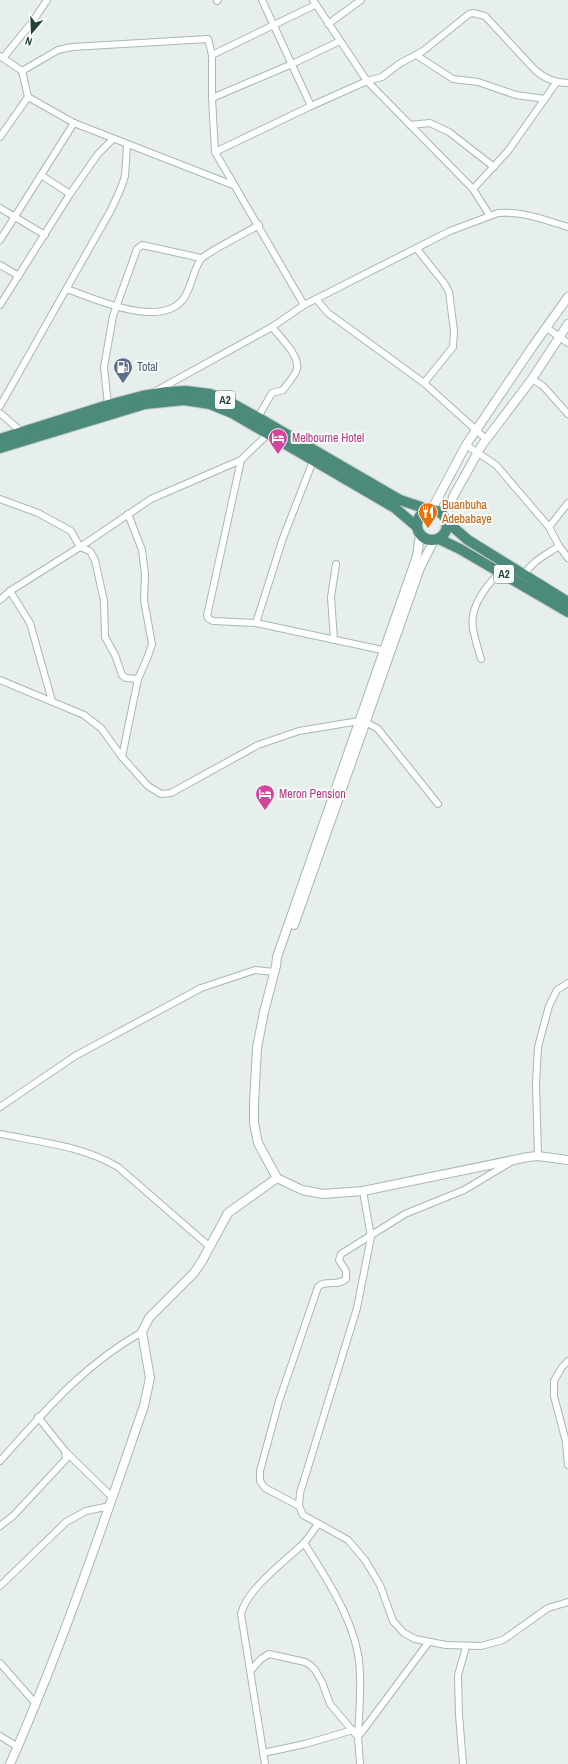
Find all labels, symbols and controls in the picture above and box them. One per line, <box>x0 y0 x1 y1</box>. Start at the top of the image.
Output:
north arrow <box>12 12 52 52</box>
text: N <box>23 34 34 49</box>
fuel station icon: Total <box>112 356 134 384</box>
place label: Total <box>137 359 158 375</box>
road number: A2 <box>215 391 235 409</box>
hotel icon: Melbourne Hotel <box>267 427 289 455</box>
place label: Melbourne Hotel <box>292 430 364 446</box>
place label: Buanbuha Adebabaye <box>441 497 492 527</box>
restaurant icon: Buanbuha Adebabaye <box>417 501 439 529</box>
road number: A2 <box>494 565 514 583</box>
hotel icon: Meron Pension <box>254 783 276 811</box>
place label: Meron Pension <box>279 786 346 802</box>

